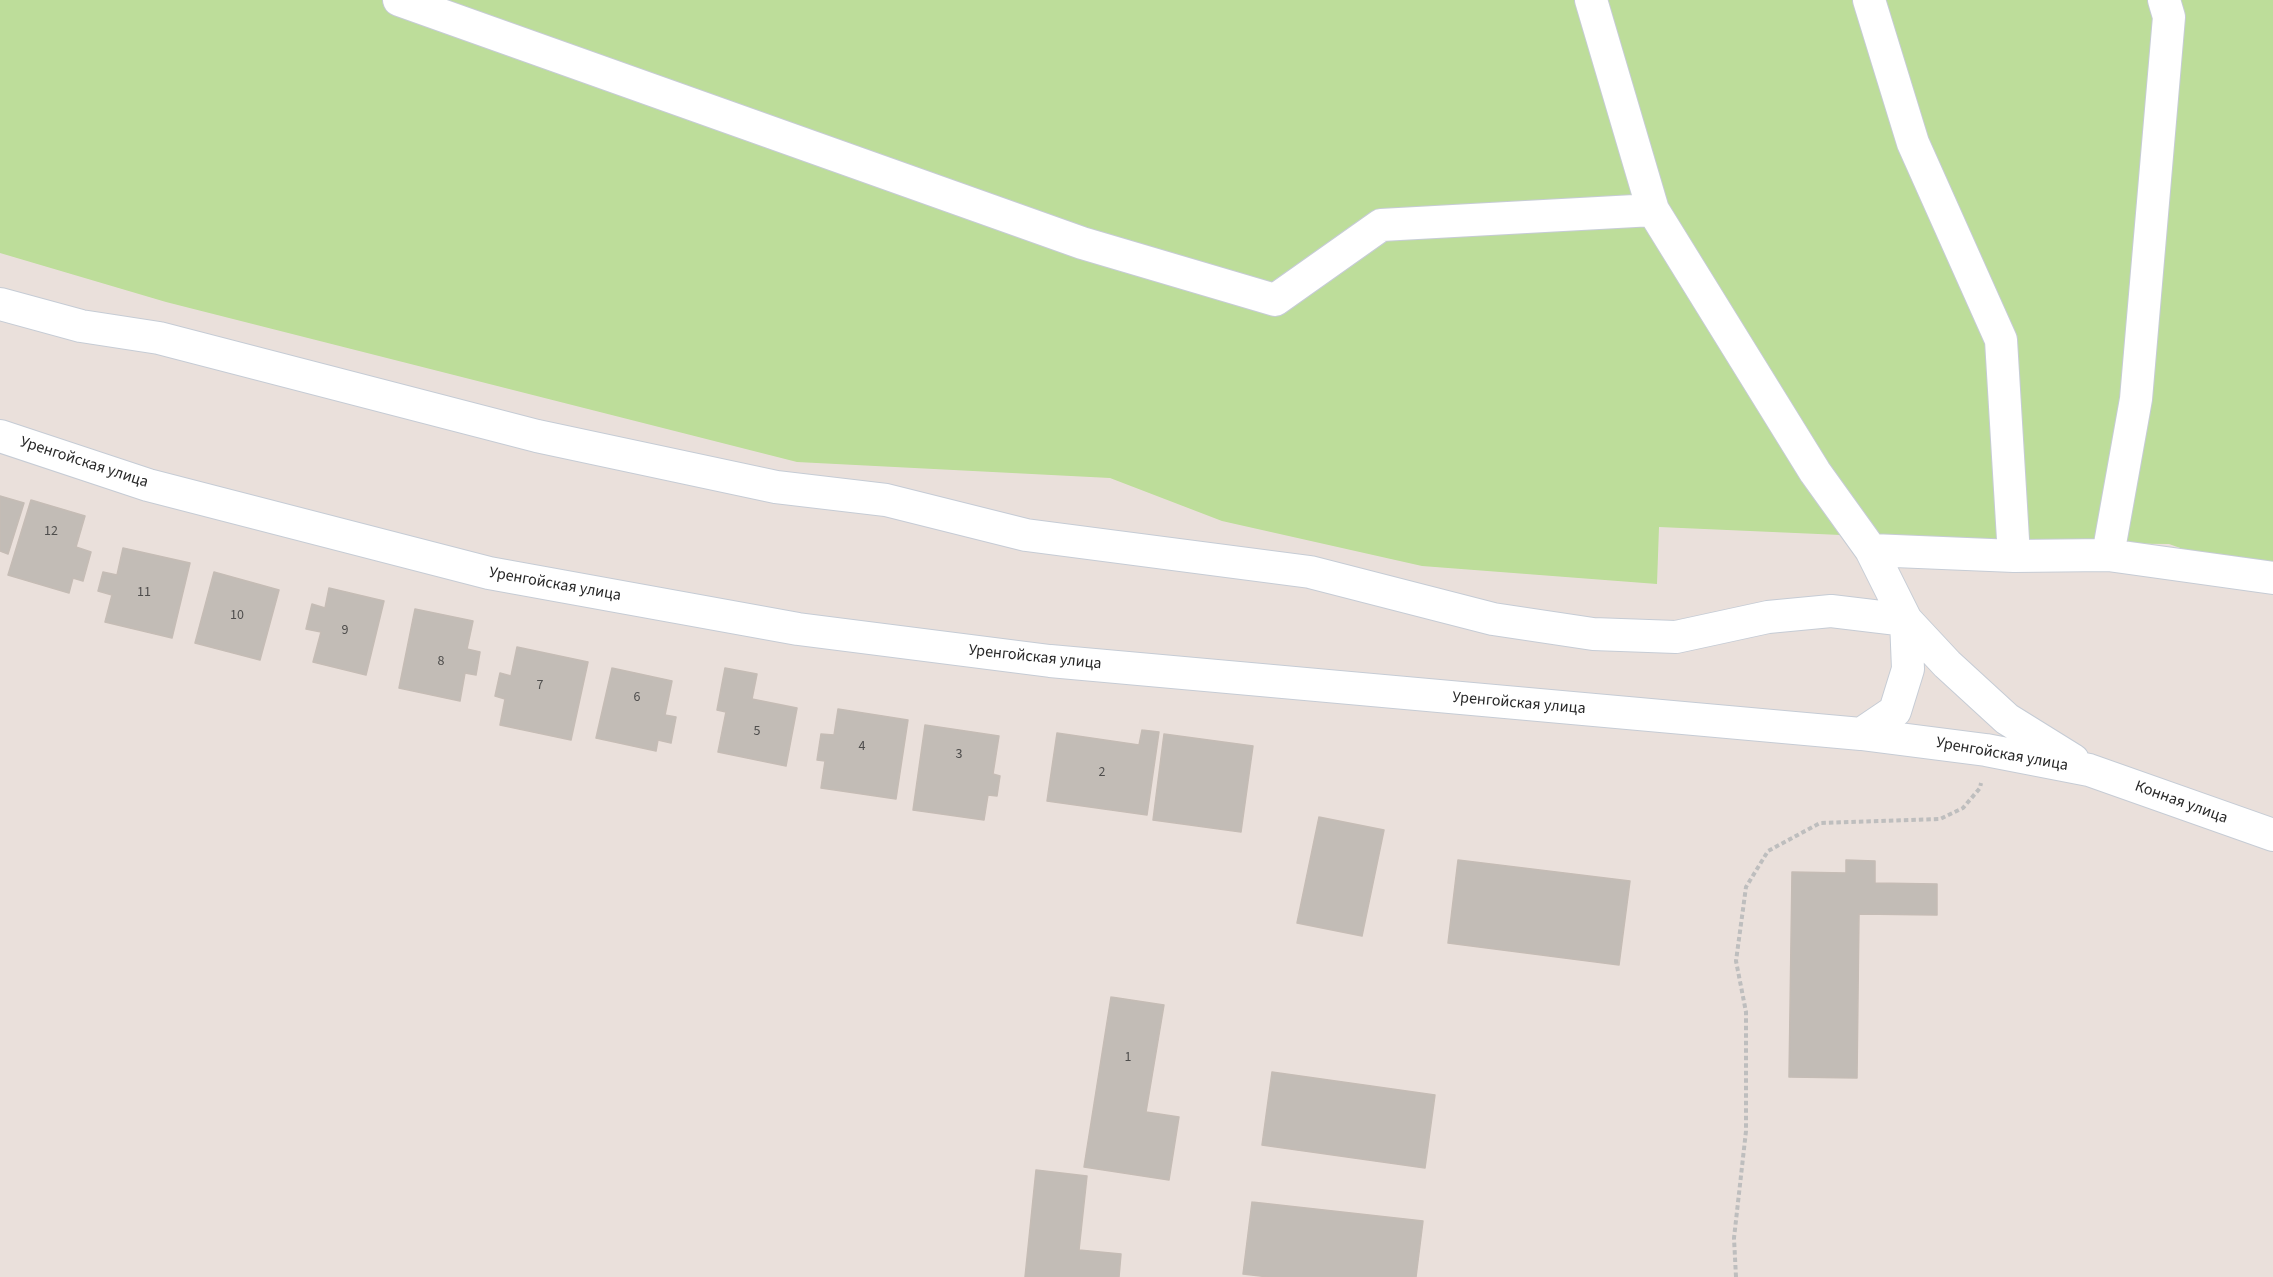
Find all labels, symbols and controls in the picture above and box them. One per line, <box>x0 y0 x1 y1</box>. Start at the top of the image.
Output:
street label: Уренгойская улица <box>17 433 151 493</box>
house number: 12 <box>44 524 58 540</box>
street label: Уренгойская улица <box>488 564 622 606</box>
house number: 11 <box>137 585 151 601</box>
house number: 10 <box>230 608 244 624</box>
house number: 9 <box>342 623 348 639</box>
street label: Уренгойская улица <box>968 641 1102 675</box>
house number: 8 <box>438 654 444 670</box>
house number: 7 <box>537 678 543 694</box>
street label: Уренгойская улица <box>1452 689 1586 719</box>
house number: 6 <box>634 690 640 706</box>
house number: 5 <box>754 724 760 740</box>
street label: Уренгойская улица <box>1935 734 2069 776</box>
house number: 4 <box>859 739 865 755</box>
house number: 3 <box>956 747 962 763</box>
house number: 2 <box>1099 765 1105 781</box>
street label: Конная улица <box>2132 777 2230 829</box>
house number: 1 <box>1125 1050 1131 1066</box>

